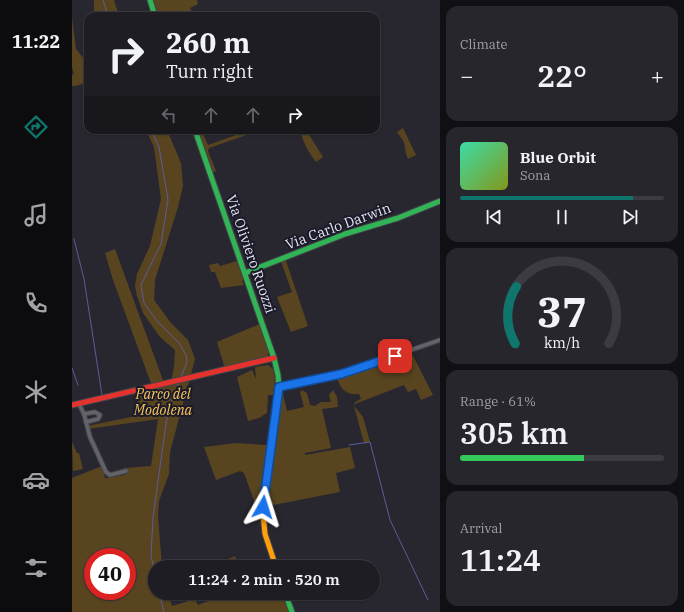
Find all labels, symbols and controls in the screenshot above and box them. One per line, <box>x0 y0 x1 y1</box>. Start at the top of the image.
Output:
text: 260 m <box>166 24 250 61</box>
icon: right <box>100 28 152 80</box>
text: 11:22 <box>12 30 60 53</box>
text: Climate <box>460 36 507 53</box>
text: 22° <box>537 56 587 95</box>
text: Turn right <box>166 60 253 83</box>
text: − <box>460 61 473 90</box>
text: + <box>651 61 664 90</box>
icon: left <box>158 104 180 126</box>
icon: ahead <box>200 104 222 126</box>
icon: ahead <box>242 104 264 126</box>
icon: right <box>284 104 306 126</box>
icon: directions <box>22 113 50 141</box>
text: Blue Orbit <box>520 148 596 167</box>
text: Sona <box>520 167 550 184</box>
street label: Via Oliviero Ruozzi <box>222 192 280 316</box>
street label: Via Carlo Darwin <box>283 199 393 253</box>
icon: music <box>22 201 50 229</box>
icon: previous <box>483 206 505 228</box>
icon: pause <box>551 206 573 228</box>
icon: next <box>619 206 641 228</box>
text: 37 <box>537 284 587 338</box>
icon: phone <box>22 289 50 317</box>
text: km/h <box>544 333 580 352</box>
pin <box>378 339 412 373</box>
icon: arrive <box>384 345 406 367</box>
icon: climate <box>22 378 50 406</box>
park label: Parco del Modolena <box>133 385 193 419</box>
text: Range · 61% <box>460 393 536 410</box>
text: 305 km <box>460 413 568 452</box>
icon: car <box>22 466 50 494</box>
position arrow <box>242 486 284 528</box>
text: Arrival <box>460 520 502 537</box>
text: 11:24 <box>460 540 541 579</box>
speed limit sign: 40 <box>84 548 136 600</box>
icon: filters <box>22 554 50 582</box>
text: 11:24 · 2 min · 520 m <box>188 570 340 589</box>

